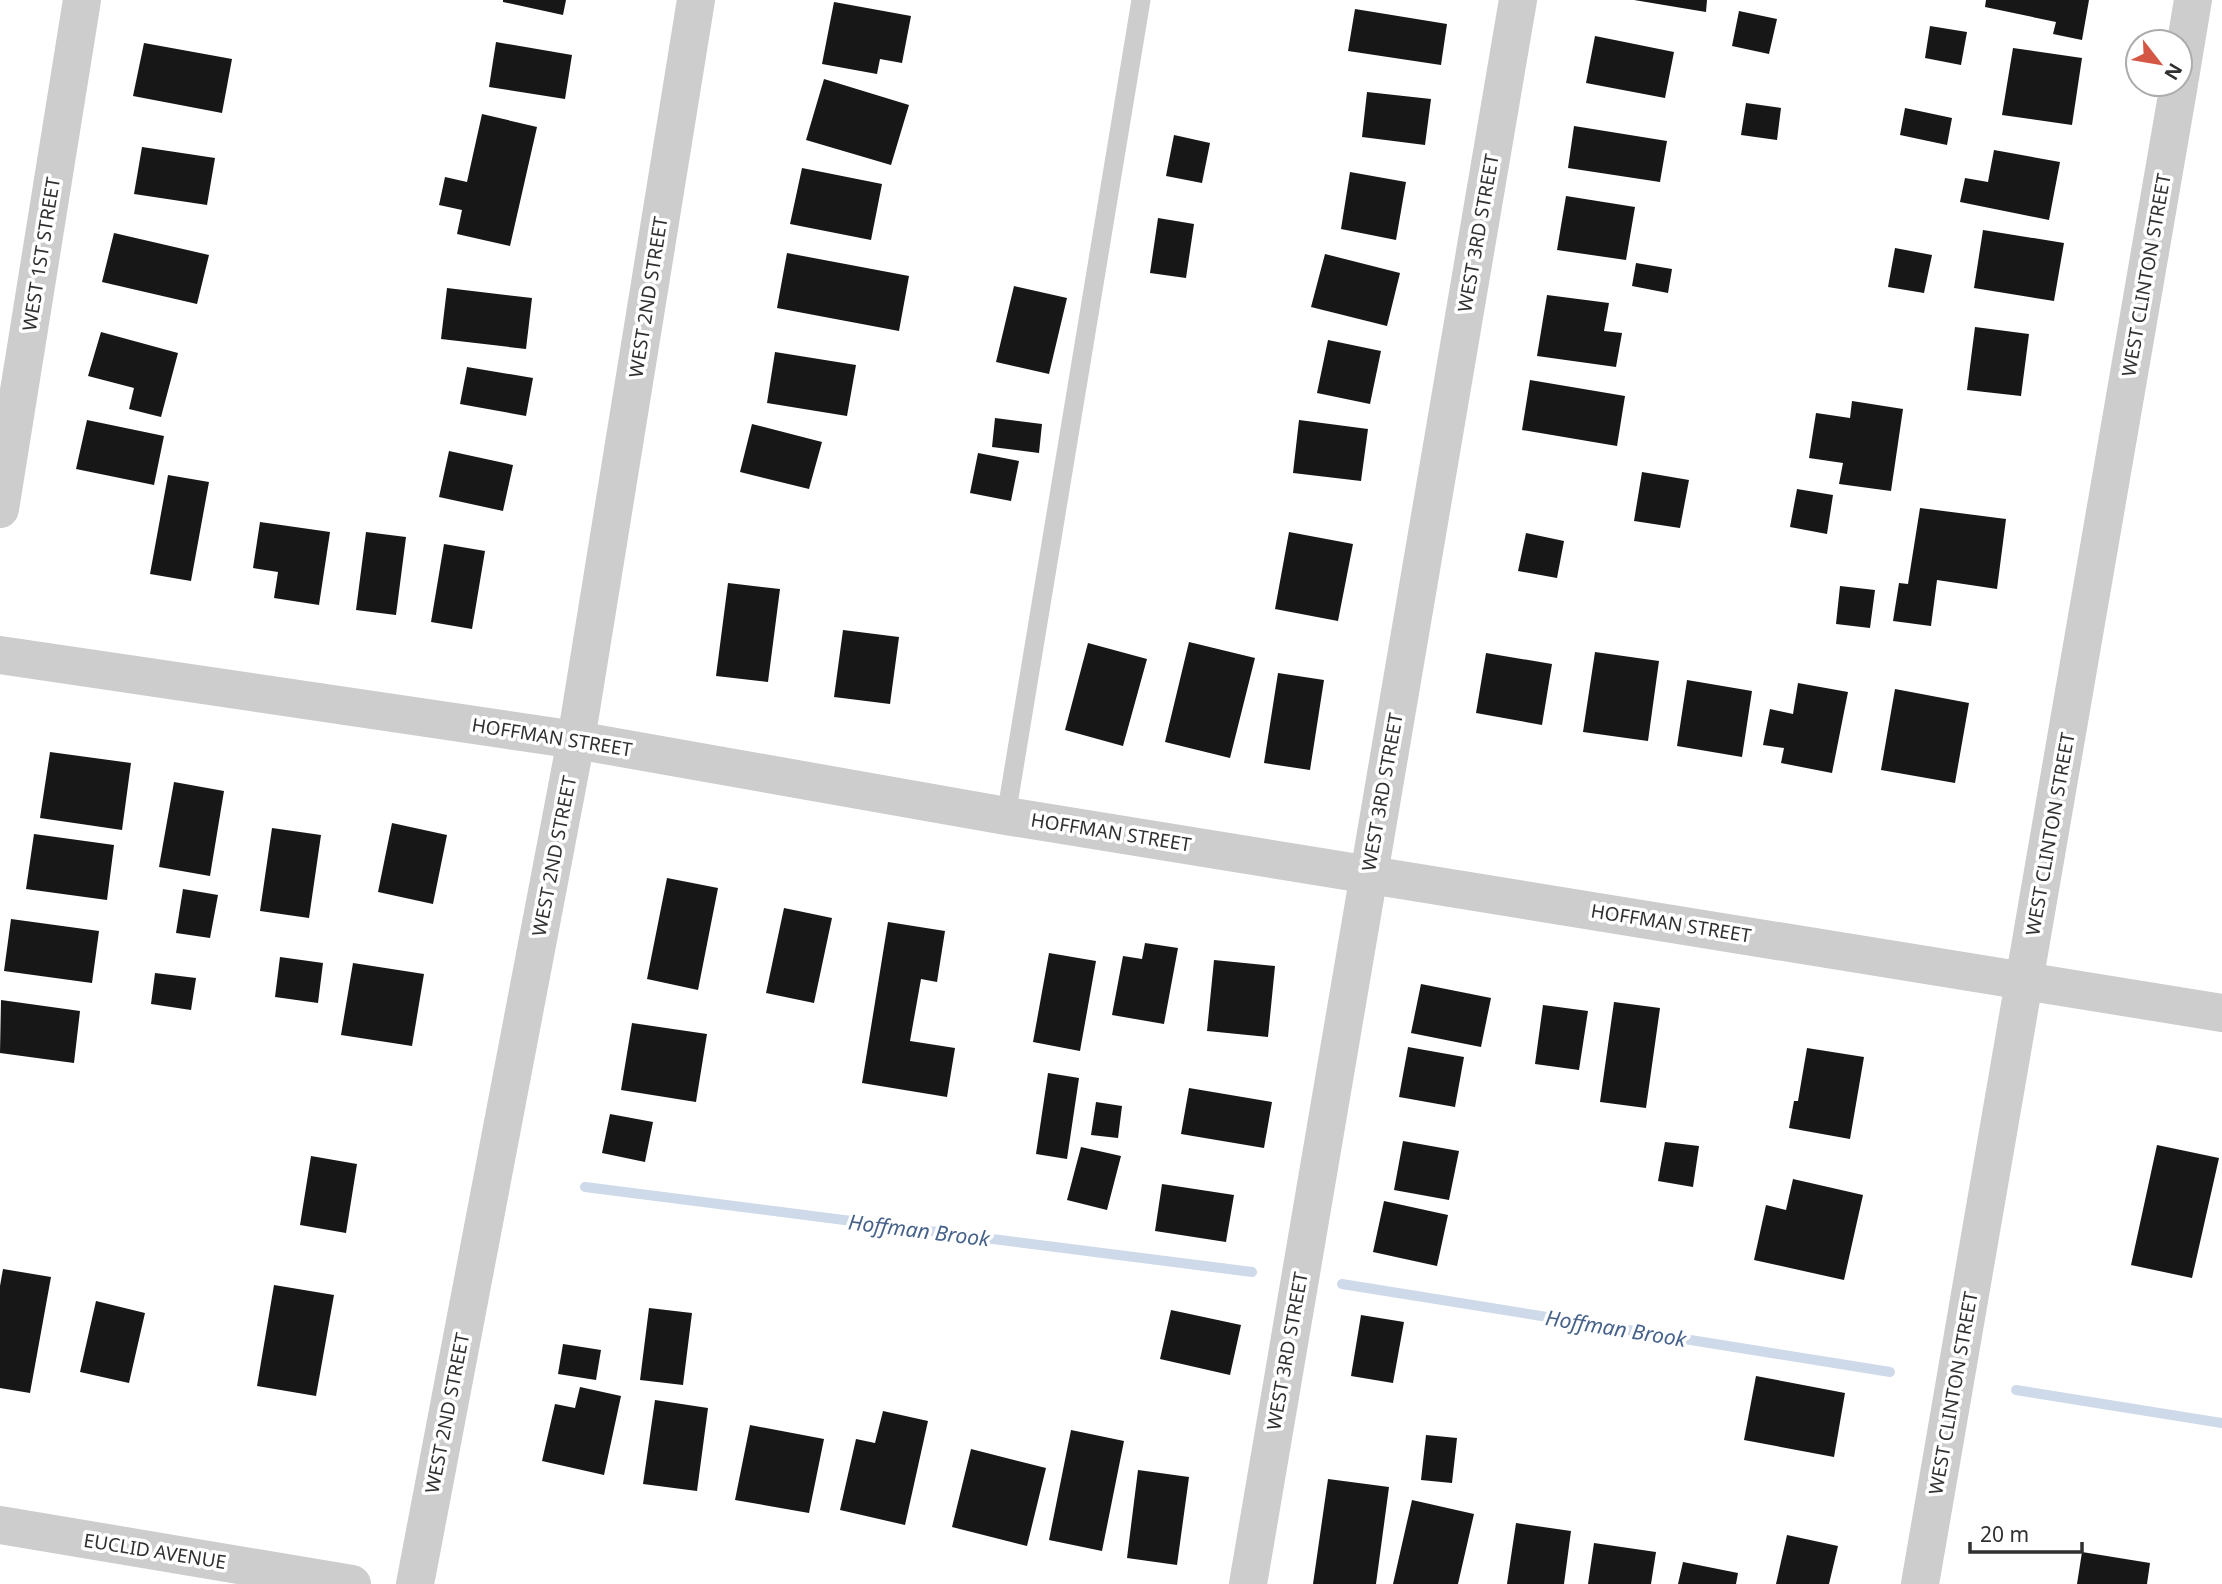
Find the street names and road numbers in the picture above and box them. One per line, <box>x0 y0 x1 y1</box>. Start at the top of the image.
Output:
street label: WEST 3RD STREET <box>1451 151 1505 314</box>
street label: WEST CLINTON STREET <box>2115 171 2177 379</box>
street label: WEST 1ST STREET <box>16 175 66 333</box>
street label: WEST 2ND STREET <box>622 214 674 379</box>
street label: WEST 3RD STREET <box>1355 710 1409 873</box>
street label: HOFFMAN STREET <box>470 711 634 763</box>
street label: WEST CLINTON STREET <box>2019 730 2081 938</box>
street label: WEST 2ND STREET <box>526 773 582 938</box>
street label: HOFFMAN STREET <box>1029 806 1193 858</box>
street label: HOFFMAN STREET <box>1589 897 1753 949</box>
street label: WEST 3RD STREET <box>1260 1269 1314 1432</box>
street label: WEST CLINTON STREET <box>1922 1289 1984 1497</box>
street label: WEST 2ND STREET <box>419 1330 475 1495</box>
street label: EUCLID AVENUE <box>82 1527 228 1575</box>

